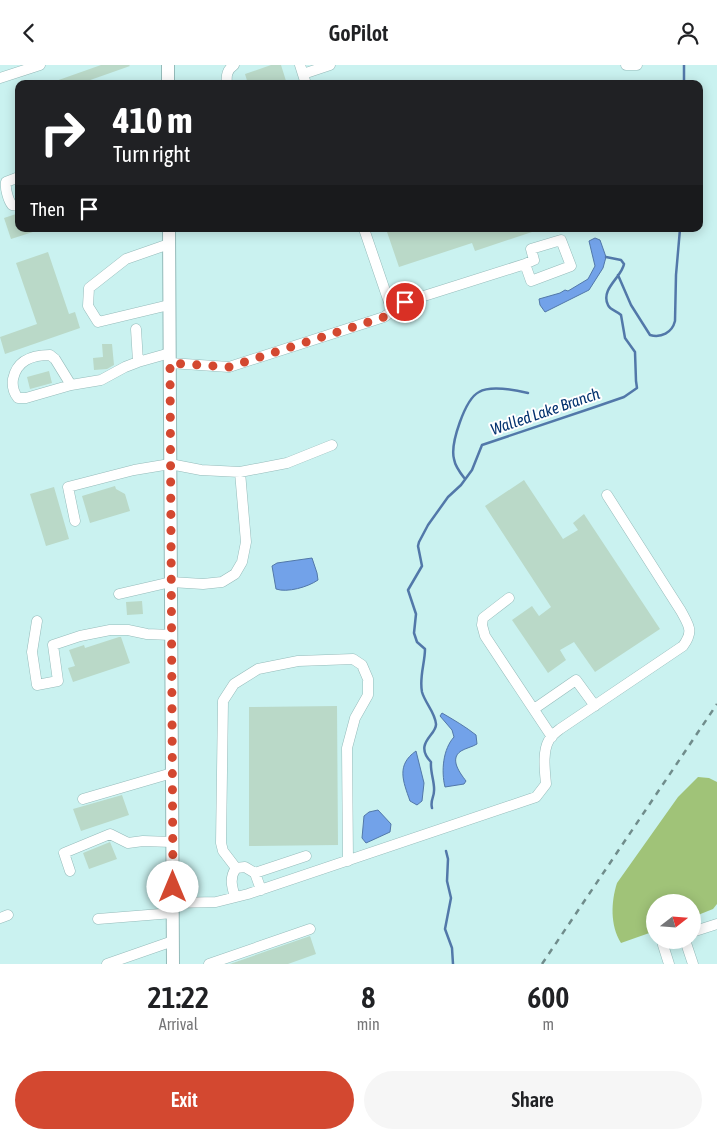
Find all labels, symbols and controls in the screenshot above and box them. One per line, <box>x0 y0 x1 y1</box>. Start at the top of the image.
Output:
icon: back <box>15 19 43 47</box>
icon: person <box>674 19 702 47</box>
text: GoPilot <box>329 20 388 46</box>
icon: right <box>30 100 95 165</box>
text: 410 m <box>113 100 192 140</box>
text: Turn right <box>113 141 190 167</box>
icon: arrive <box>75 195 103 223</box>
text: Then <box>30 198 65 220</box>
pin <box>384 281 426 323</box>
icon: arrive <box>391 288 419 316</box>
water label: Walled Lake Branch <box>488 384 602 438</box>
position arrow <box>146 860 198 912</box>
north arrow <box>646 894 701 949</box>
map controls <box>646 894 701 949</box>
text: 21:22 <box>147 980 209 1014</box>
text: 8 <box>361 980 375 1014</box>
text: 600 <box>527 980 569 1014</box>
text: Arrival <box>159 1015 198 1033</box>
text: min <box>357 1015 380 1033</box>
text: m <box>543 1015 554 1033</box>
button: Exit <box>15 1071 354 1129</box>
button: Share <box>364 1071 702 1129</box>

